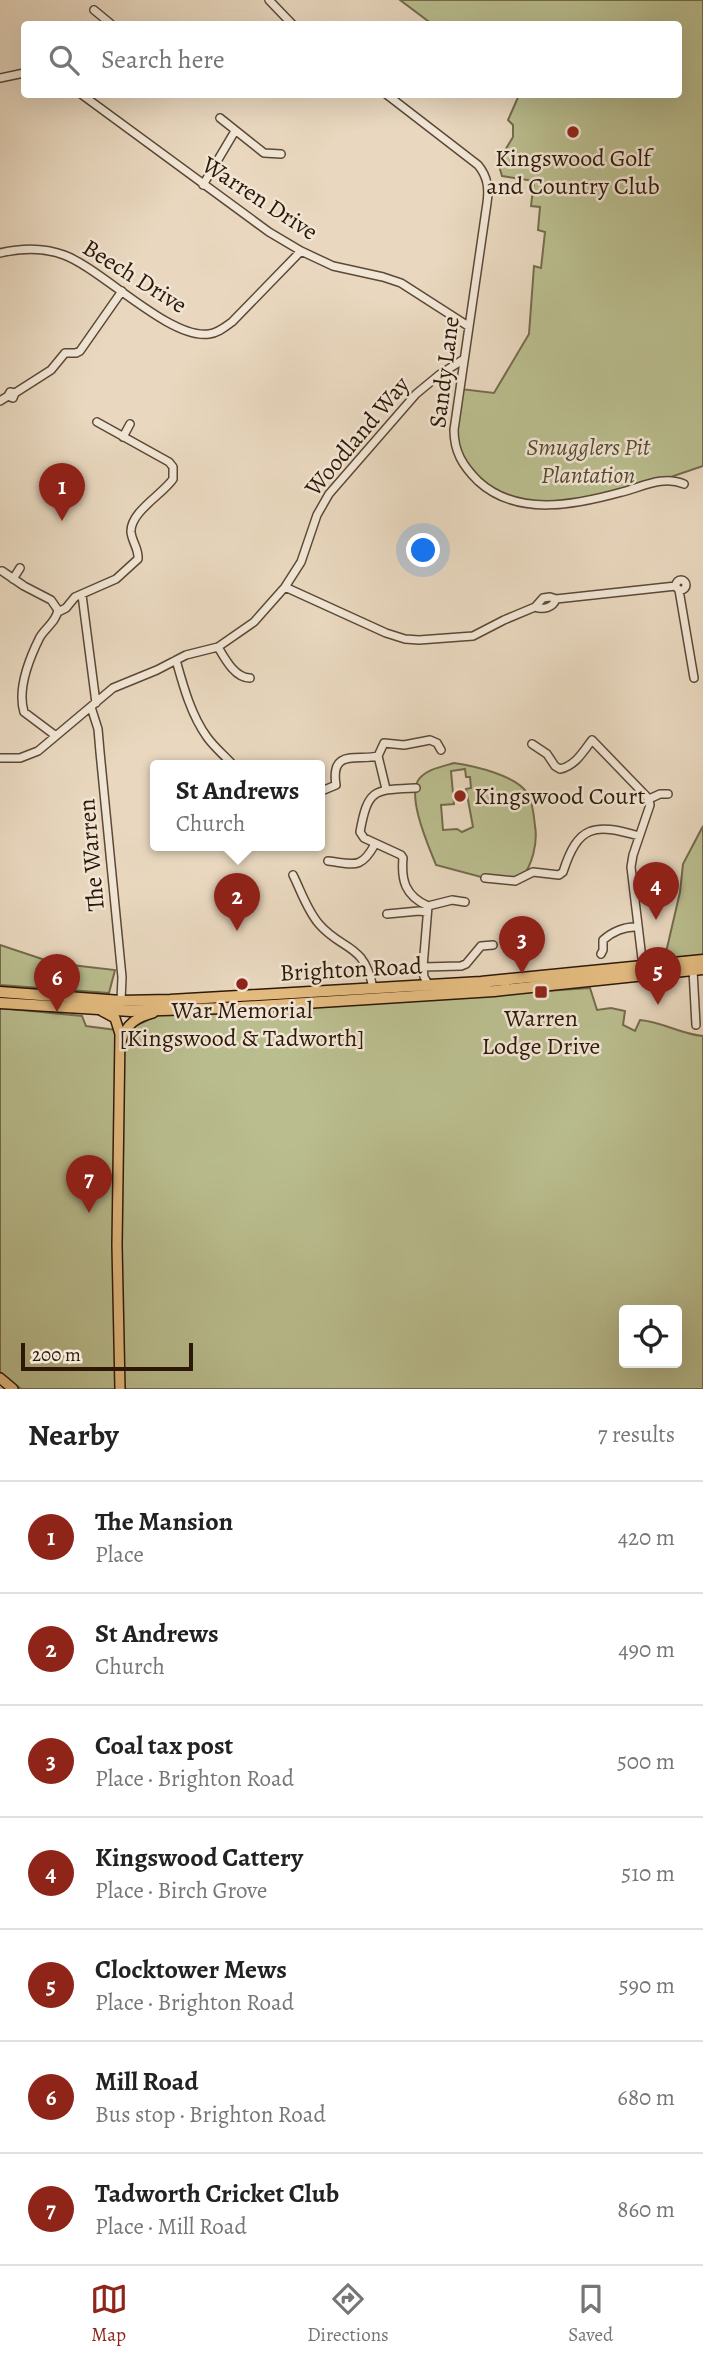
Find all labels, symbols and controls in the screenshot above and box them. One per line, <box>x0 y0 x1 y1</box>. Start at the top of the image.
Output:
search box <box>21 21 682 98</box>
icon: search <box>45 41 83 79</box>
text: Search here <box>101 42 225 77</box>
marker: Kingswood Golf and Country Club <box>565 124 581 140</box>
place label: Kingswood Golf and Country Club <box>486 142 660 202</box>
street label: Warren Drive <box>195 148 324 247</box>
street label: Beech Drive <box>77 231 193 321</box>
street label: Sandy Lane <box>421 314 467 430</box>
street label: Woodland Way <box>297 369 417 503</box>
park label: Smugglers Pit Plantation <box>526 431 651 491</box>
pin: 1 <box>39 463 85 521</box>
your location <box>406 533 440 567</box>
popup <box>150 760 325 851</box>
text: St Andrews <box>176 773 299 808</box>
place label: Kingswood Court <box>474 780 645 812</box>
marker: Kingswood Court <box>452 788 468 804</box>
street label: The Warren <box>70 797 112 913</box>
text: Church <box>176 808 245 839</box>
pin: 4 <box>633 862 679 920</box>
pin: 2 <box>214 873 260 931</box>
pin: 3 <box>499 916 545 974</box>
pin: 5 <box>635 947 681 1005</box>
street label: Brighton Road <box>279 949 423 989</box>
pin: 6 <box>34 954 80 1012</box>
marker: War Memorial [Kingswood & Tadworth] <box>234 976 250 992</box>
marker: Warren Lodge Drive <box>533 984 549 1000</box>
place label: War Memorial [Kingswood & Tadworth] <box>119 994 365 1054</box>
place label: Warren Lodge Drive <box>482 1002 600 1062</box>
pin: 7 <box>66 1155 112 1213</box>
map controls <box>619 1305 682 1368</box>
button: locate <box>619 1305 682 1368</box>
scale bar <box>21 1340 192 1372</box>
text: 200 m <box>32 1342 81 1368</box>
text: Nearby <box>28 1415 119 1455</box>
text: 7 results <box>598 1419 675 1450</box>
text: The Mansion <box>95 1504 233 1539</box>
text: 1 <box>47 1522 55 1553</box>
text: 420 m <box>618 1522 675 1553</box>
text: Place <box>95 1539 144 1570</box>
text: St Andrews <box>95 1616 219 1651</box>
text: 2 <box>45 1634 57 1665</box>
text: 490 m <box>618 1634 675 1665</box>
text: Church <box>95 1651 165 1682</box>
text: Coal tax post <box>95 1728 233 1763</box>
text: 3 <box>46 1746 56 1777</box>
text: 500 m <box>617 1746 675 1777</box>
text: Place · Brighton Road <box>95 1763 294 1794</box>
text: Kingswood Cattery <box>95 1840 303 1875</box>
text: 4 <box>46 1858 56 1889</box>
text: 510 m <box>621 1858 675 1889</box>
text: Place · Birch Grove <box>95 1875 267 1906</box>
text: Clocktower Mews <box>95 1952 287 1987</box>
text: 5 <box>46 1970 56 2001</box>
text: 590 m <box>619 1970 675 2001</box>
text: Place · Brighton Road <box>95 1987 294 2018</box>
text: Mill Road <box>95 2064 198 2099</box>
text: 6 <box>46 2082 56 2113</box>
text: 680 m <box>617 2082 675 2113</box>
text: Bus stop · Brighton Road <box>95 2099 326 2130</box>
text: Tadworth Cricket Club <box>95 2176 339 2211</box>
text: 7 <box>46 2194 56 2225</box>
text: 860 m <box>617 2194 675 2225</box>
text: Place · Mill Road <box>95 2211 247 2242</box>
tab: Map <box>90 2280 128 2348</box>
tab: Directions <box>307 2280 389 2348</box>
tab: Saved <box>568 2280 613 2348</box>

